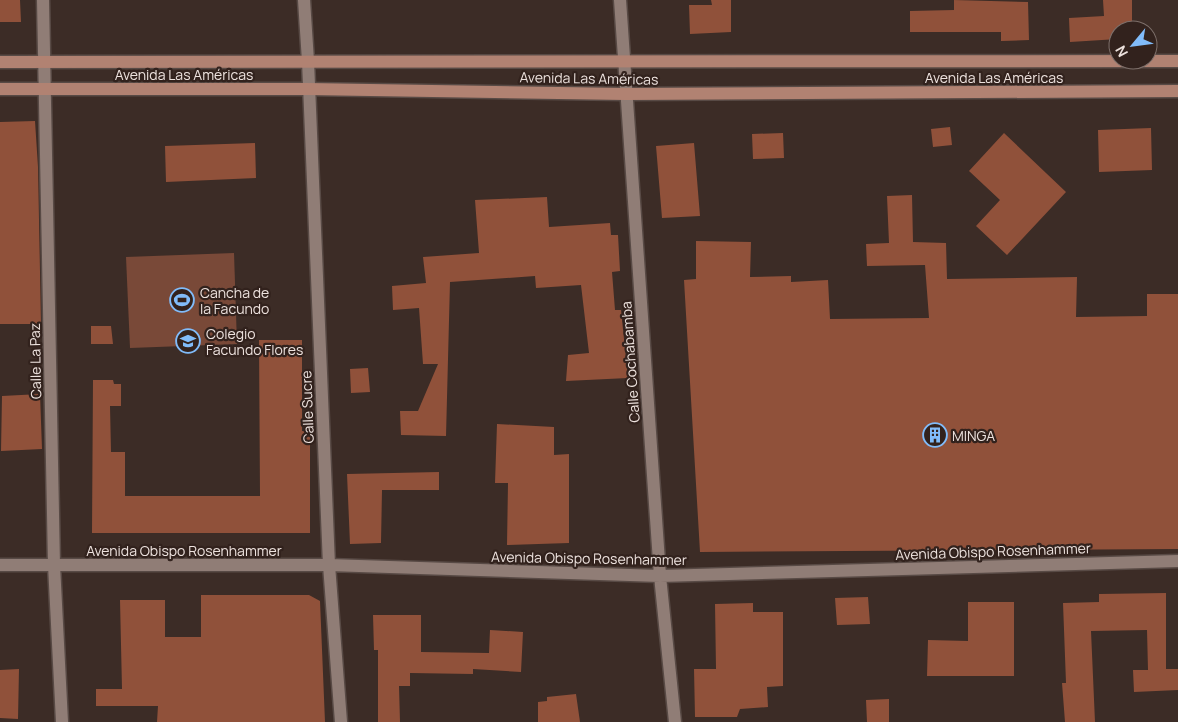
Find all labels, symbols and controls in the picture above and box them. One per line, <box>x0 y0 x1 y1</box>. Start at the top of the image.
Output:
north arrow <box>1108 20 1158 70</box>
text: N <box>1110 43 1132 61</box>
street label: Avenida Las Américas <box>115 65 253 84</box>
street label: Avenida Las Américas <box>519 67 659 89</box>
street label: Avenida Las Américas <box>925 68 1063 87</box>
place label: Cancha de la Facundo <box>200 283 269 318</box>
sports icon: Cancha de la Facundo <box>169 287 195 313</box>
street label: Calle Cochabamba <box>616 301 644 423</box>
street label: Calle La Paz <box>25 323 45 399</box>
place label: Colegio Facundo Flores <box>206 324 303 359</box>
school or university icon: Colegio Facundo Flores <box>175 328 201 354</box>
street label: Calle Sucre <box>296 370 318 444</box>
building icon: MINGA <box>922 422 948 448</box>
place label: MINGA <box>952 426 995 445</box>
street label: Avenida Obispo Rosenhammer <box>895 538 1091 564</box>
street label: Avenida Obispo Rosenhammer <box>86 541 282 560</box>
street label: Avenida Obispo Rosenhammer <box>491 547 687 569</box>

